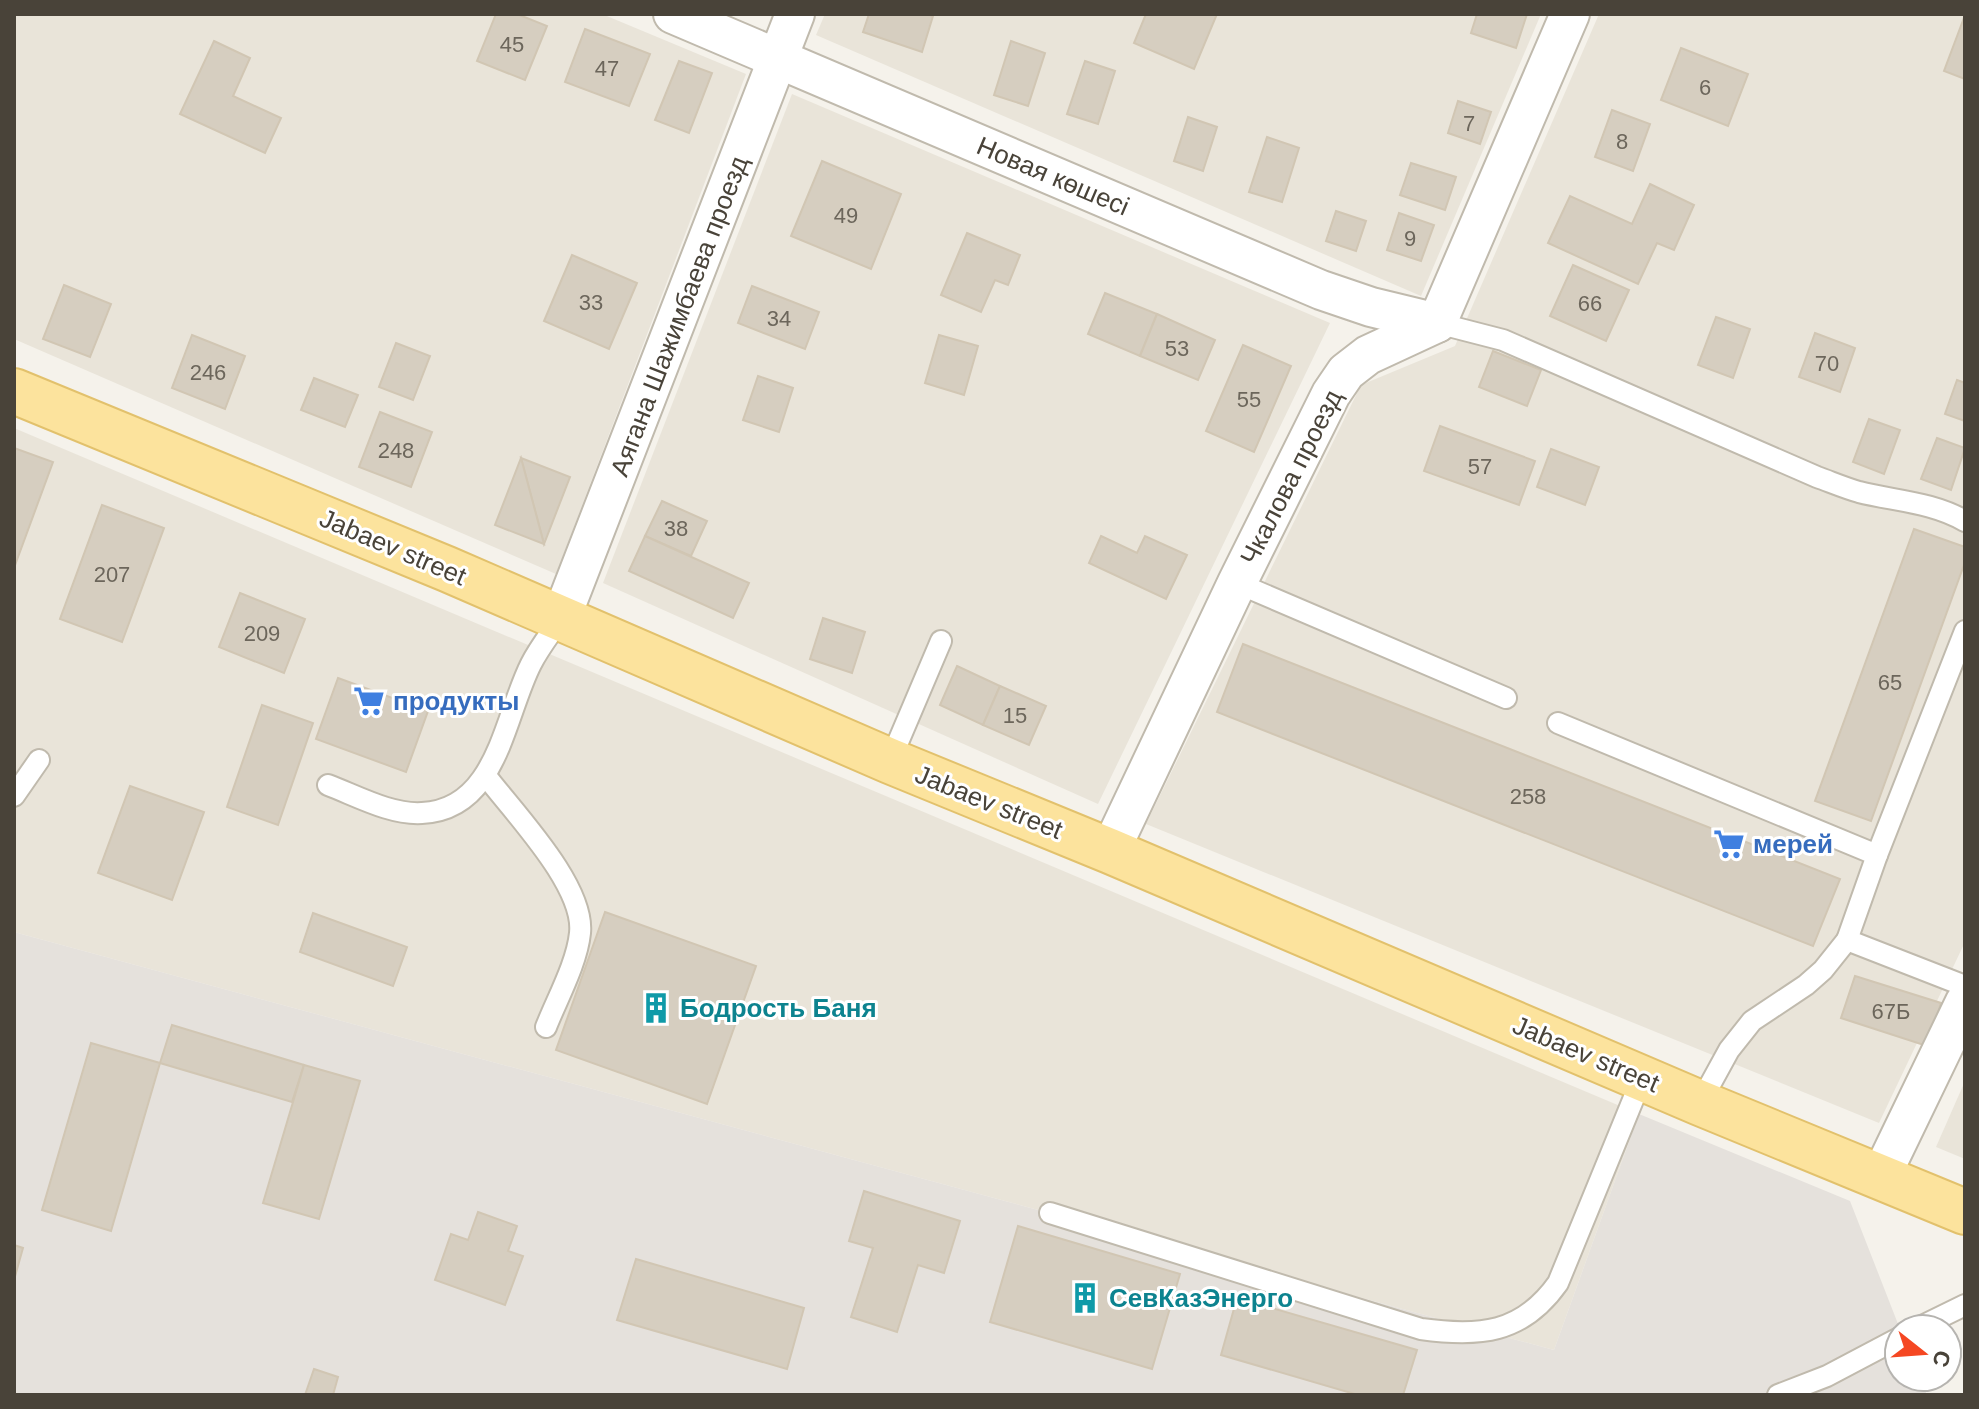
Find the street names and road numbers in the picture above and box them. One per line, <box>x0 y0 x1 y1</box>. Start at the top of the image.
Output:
street label: Новая көшесі <box>972 130 1134 222</box>
street label: Аягана Шажимбаева проезд <box>604 152 754 480</box>
street label: Чкалова проезд <box>1234 385 1348 569</box>
street label: Jabaev street <box>315 503 471 592</box>
street label: Jabaev street <box>911 759 1068 845</box>
street label: Jabaev street <box>1508 1010 1664 1099</box>

